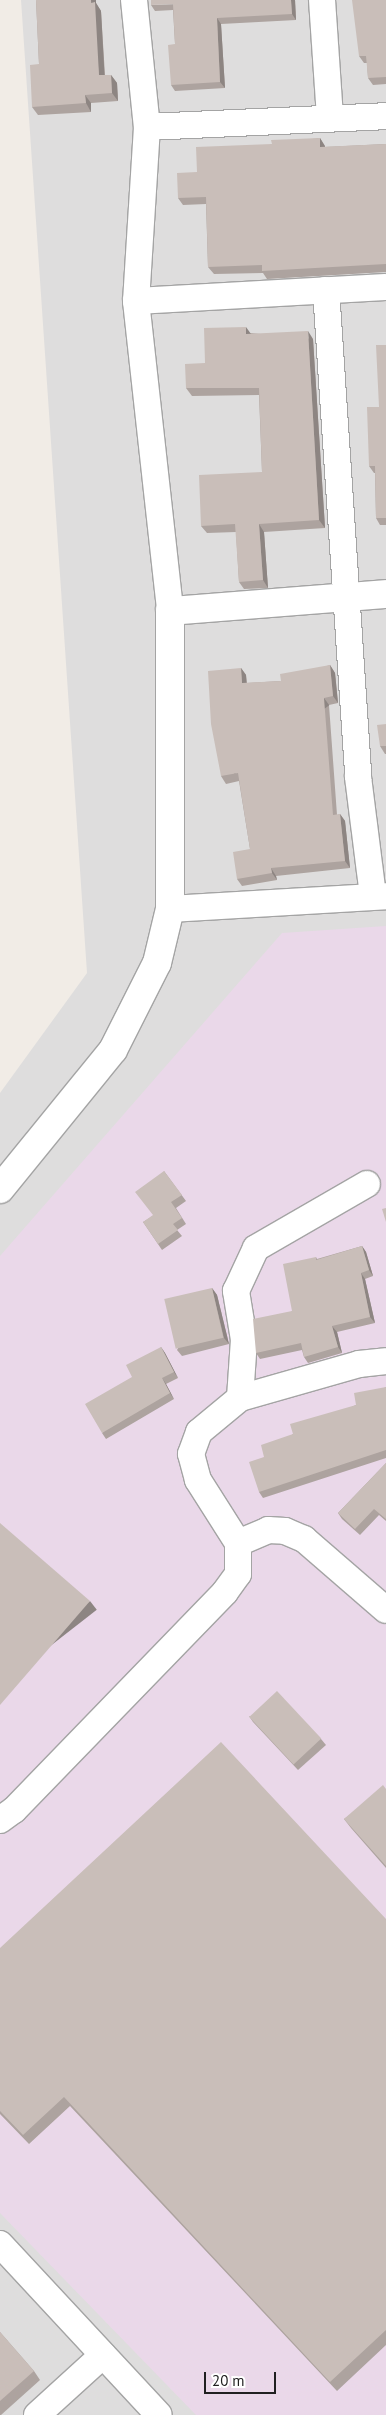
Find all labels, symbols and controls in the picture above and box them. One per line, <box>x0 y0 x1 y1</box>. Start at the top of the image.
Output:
scale bar <box>206 2362 278 2394</box>
text: 20 m <box>212 2371 245 2390</box>

